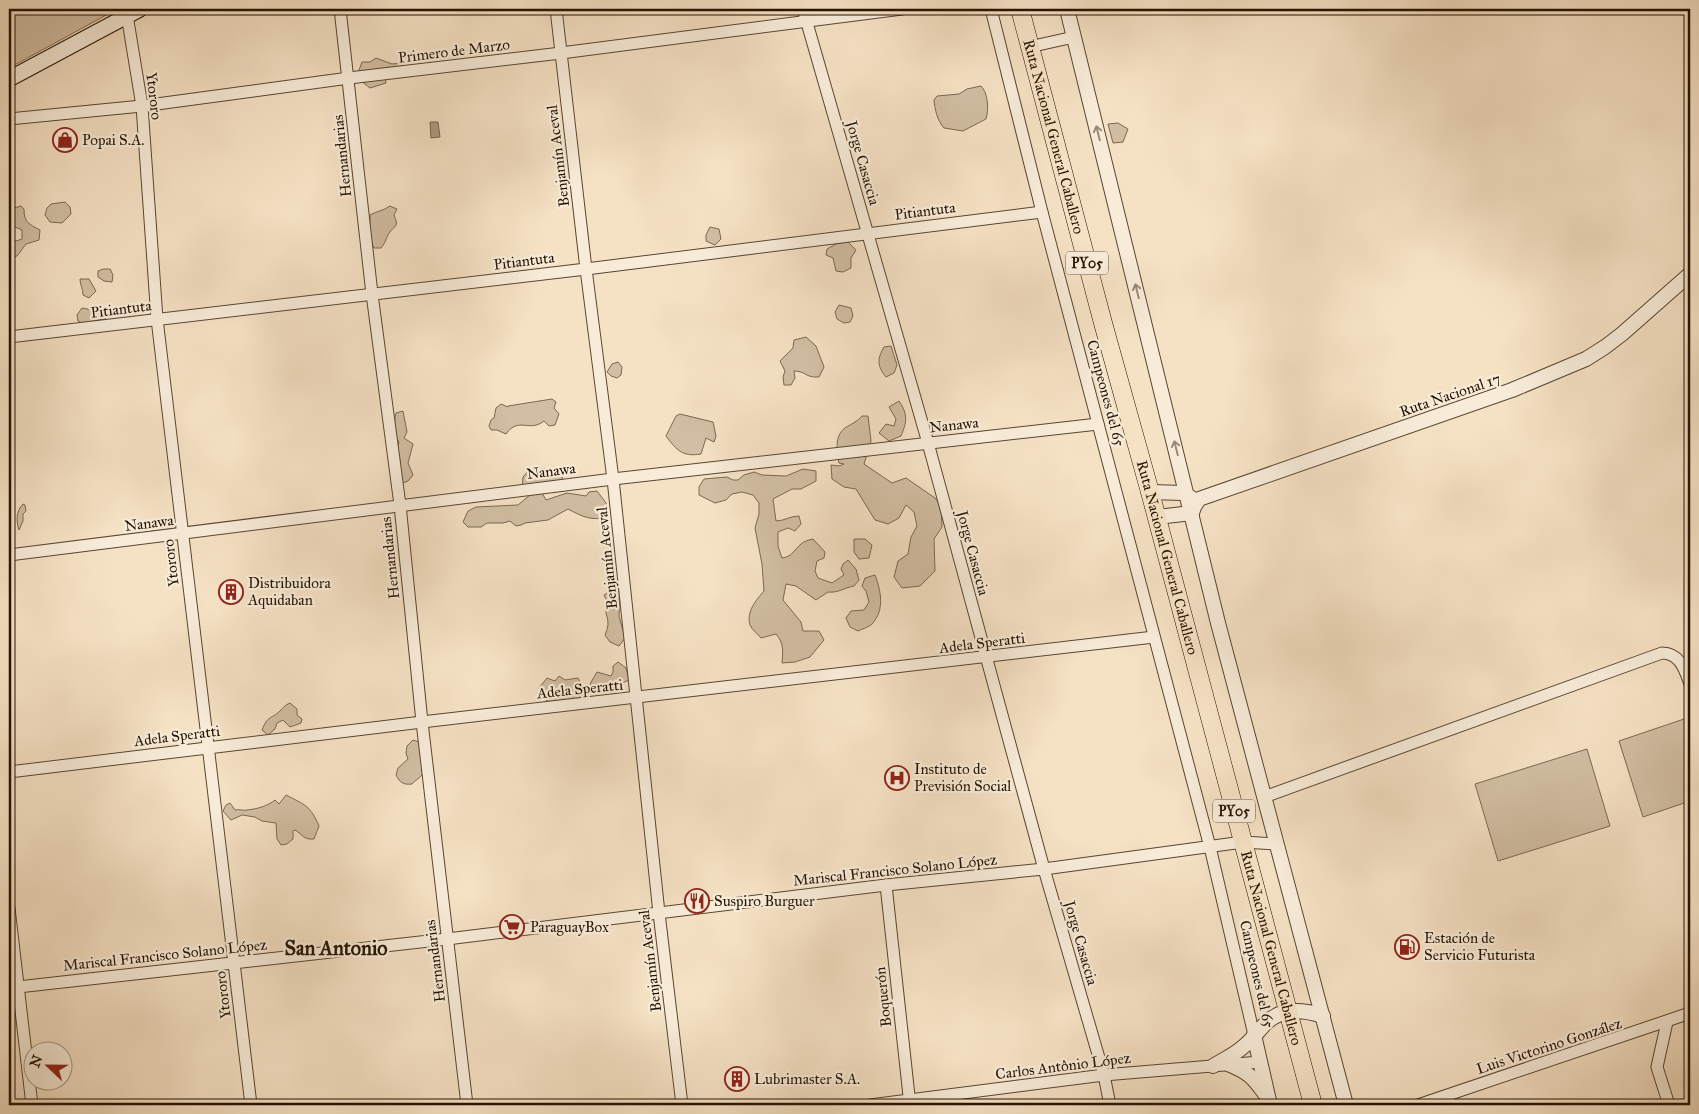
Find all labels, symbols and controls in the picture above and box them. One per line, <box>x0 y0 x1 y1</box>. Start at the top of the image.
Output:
street label: Primero de Marzo <box>397 35 511 67</box>
street label: Ruta Nacional General Caballero <box>1019 37 1088 236</box>
street label: Ytororo <box>142 71 166 121</box>
street label: Benjamín Aceval <box>543 103 573 208</box>
street label: Hernandarias <box>329 114 355 198</box>
street label: Jorge Casaccia <box>841 117 884 208</box>
one-way arrow <box>1093 125 1102 141</box>
shop icon: Popai S.A. <box>52 127 78 153</box>
place label: Popai S.A. <box>82 131 144 149</box>
street label: Pitiantuta <box>893 198 957 224</box>
street label: Pitiantuta <box>492 248 556 274</box>
road number: PY05 <box>1066 252 1108 274</box>
one-way arrow <box>1132 283 1141 299</box>
street label: Pitiantuta <box>89 296 153 322</box>
street label: Campeones del 65 <box>1083 338 1129 448</box>
street label: Ruta Nacional 17 <box>1397 369 1503 421</box>
street label: Nanawa <box>929 413 980 437</box>
one-way arrow <box>1171 441 1180 457</box>
street label: Ruta Nacional General Caballero <box>1133 458 1202 657</box>
street label: Nanawa <box>525 459 577 483</box>
street label: Benjamín Aceval <box>593 505 621 610</box>
street label: Jorge Casaccia <box>952 507 993 598</box>
street label: Nanawa <box>123 511 175 535</box>
street label: Hernandarias <box>377 516 403 600</box>
street label: Ytororo <box>159 538 183 588</box>
place label: Distribuidora Aquidaban <box>247 574 331 610</box>
building icon: Distribuidora Aquidaban <box>218 579 244 605</box>
street label: Adela Speratti <box>937 629 1026 657</box>
street label: Adela Speratti <box>535 676 624 703</box>
street label: Adela Speratti <box>132 722 221 750</box>
place label: Instituto de Previsión Social <box>914 760 1012 795</box>
hospital icon: Instituto de Previsión Social <box>884 765 910 791</box>
road number: PY05 <box>1213 799 1255 822</box>
street label: Ruta Nacional General Caballero <box>1237 849 1306 1047</box>
street label: Mariscal Francisco Solano López <box>792 850 998 890</box>
restaurant icon: Suspiro Burguer <box>684 888 710 914</box>
place label: Suspiro Burguer <box>714 892 815 910</box>
street label: Jorge Casaccia <box>1059 897 1102 988</box>
street label: Benjamín Aceval <box>635 908 665 1013</box>
supermarket icon: ParaguayBox <box>499 914 525 940</box>
place label: ParaguayBox <box>530 918 609 936</box>
street label: Hernandarias <box>421 919 449 1003</box>
street label: Campeones del 65 <box>1236 919 1278 1029</box>
place label: Estación de Servicio Futurista <box>1424 929 1536 964</box>
fuel station icon: Estación de Servicio Futurista <box>1394 934 1420 960</box>
street label: Mariscal Francisco Solano López <box>62 935 268 975</box>
district label: San Antonio <box>284 936 388 960</box>
street label: Boquerón <box>871 966 896 1028</box>
street label: Ytororo <box>211 970 235 1020</box>
street label: Luis Victorino González <box>1474 1014 1624 1078</box>
north arrow <box>22 1042 72 1092</box>
street label: Carlos Antônio López <box>994 1049 1132 1083</box>
text: N <box>26 1053 47 1070</box>
building icon: Lubrimaster S.A. <box>724 1066 750 1092</box>
place label: Lubrimaster S.A. <box>754 1070 860 1088</box>

